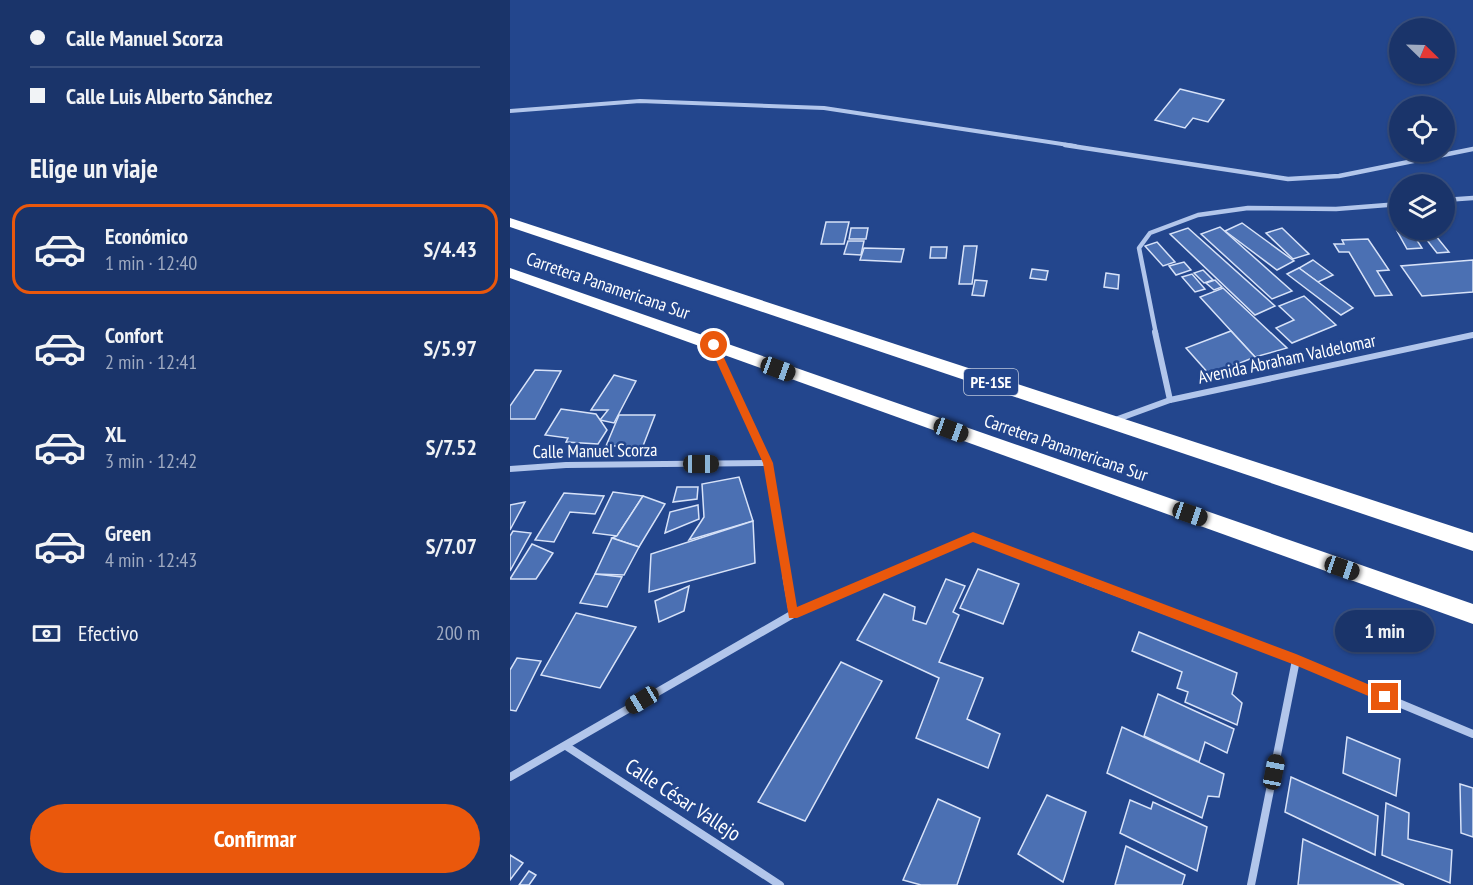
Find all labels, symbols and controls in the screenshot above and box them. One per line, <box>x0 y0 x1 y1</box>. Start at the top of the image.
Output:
north arrow <box>1389 18 1455 84</box>
map controls <box>1389 18 1455 240</box>
text: Calle Manuel Scorza <box>66 24 223 52</box>
text: Calle Luis Alberto Sánchez <box>66 82 272 110</box>
button: locate <box>1389 96 1455 162</box>
text: Elige un viaje <box>30 151 158 185</box>
button: layers <box>1389 174 1455 240</box>
icon: car <box>33 222 87 276</box>
text: Económico <box>105 222 188 250</box>
text: S/4.43 <box>423 235 477 263</box>
street label: Carretera Panamericana Sur <box>523 247 693 324</box>
text: 1 min · 12:40 <box>105 250 197 276</box>
icon: car <box>33 321 87 375</box>
text: Confort <box>105 321 163 349</box>
street label: Avenida Abraham Valdelomar <box>1196 328 1378 389</box>
route start <box>700 331 727 358</box>
text: S/5.97 <box>423 334 477 362</box>
text: 2 min · 12:41 <box>105 349 197 375</box>
car <box>758 354 798 384</box>
road number: PE-1SE <box>964 369 1018 395</box>
street label: Carretera Panamericana Sur <box>981 409 1151 486</box>
car <box>931 415 971 445</box>
icon: car <box>33 420 87 474</box>
text: XL <box>105 420 126 448</box>
text: S/7.52 <box>426 433 477 461</box>
street label: Calle Manuel Scorza <box>532 438 658 463</box>
text: 3 min · 12:42 <box>105 448 197 474</box>
car <box>683 455 719 473</box>
car <box>1170 500 1210 528</box>
icon: car <box>33 519 87 573</box>
text: Green <box>105 519 151 547</box>
text: S/7.07 <box>426 532 477 560</box>
text: 4 min · 12:43 <box>105 547 197 573</box>
car <box>1322 554 1362 582</box>
callout: 1 min <box>1336 610 1434 652</box>
icon: cash <box>30 617 63 650</box>
text: 1 min <box>1364 618 1405 644</box>
text: Efectivo <box>78 619 139 647</box>
text: 200 m <box>436 620 480 646</box>
car <box>622 683 662 717</box>
route end <box>1371 683 1398 710</box>
street label: Calle César Vallejo <box>620 752 746 847</box>
car <box>1262 753 1286 791</box>
button: Confirmar <box>30 804 480 873</box>

